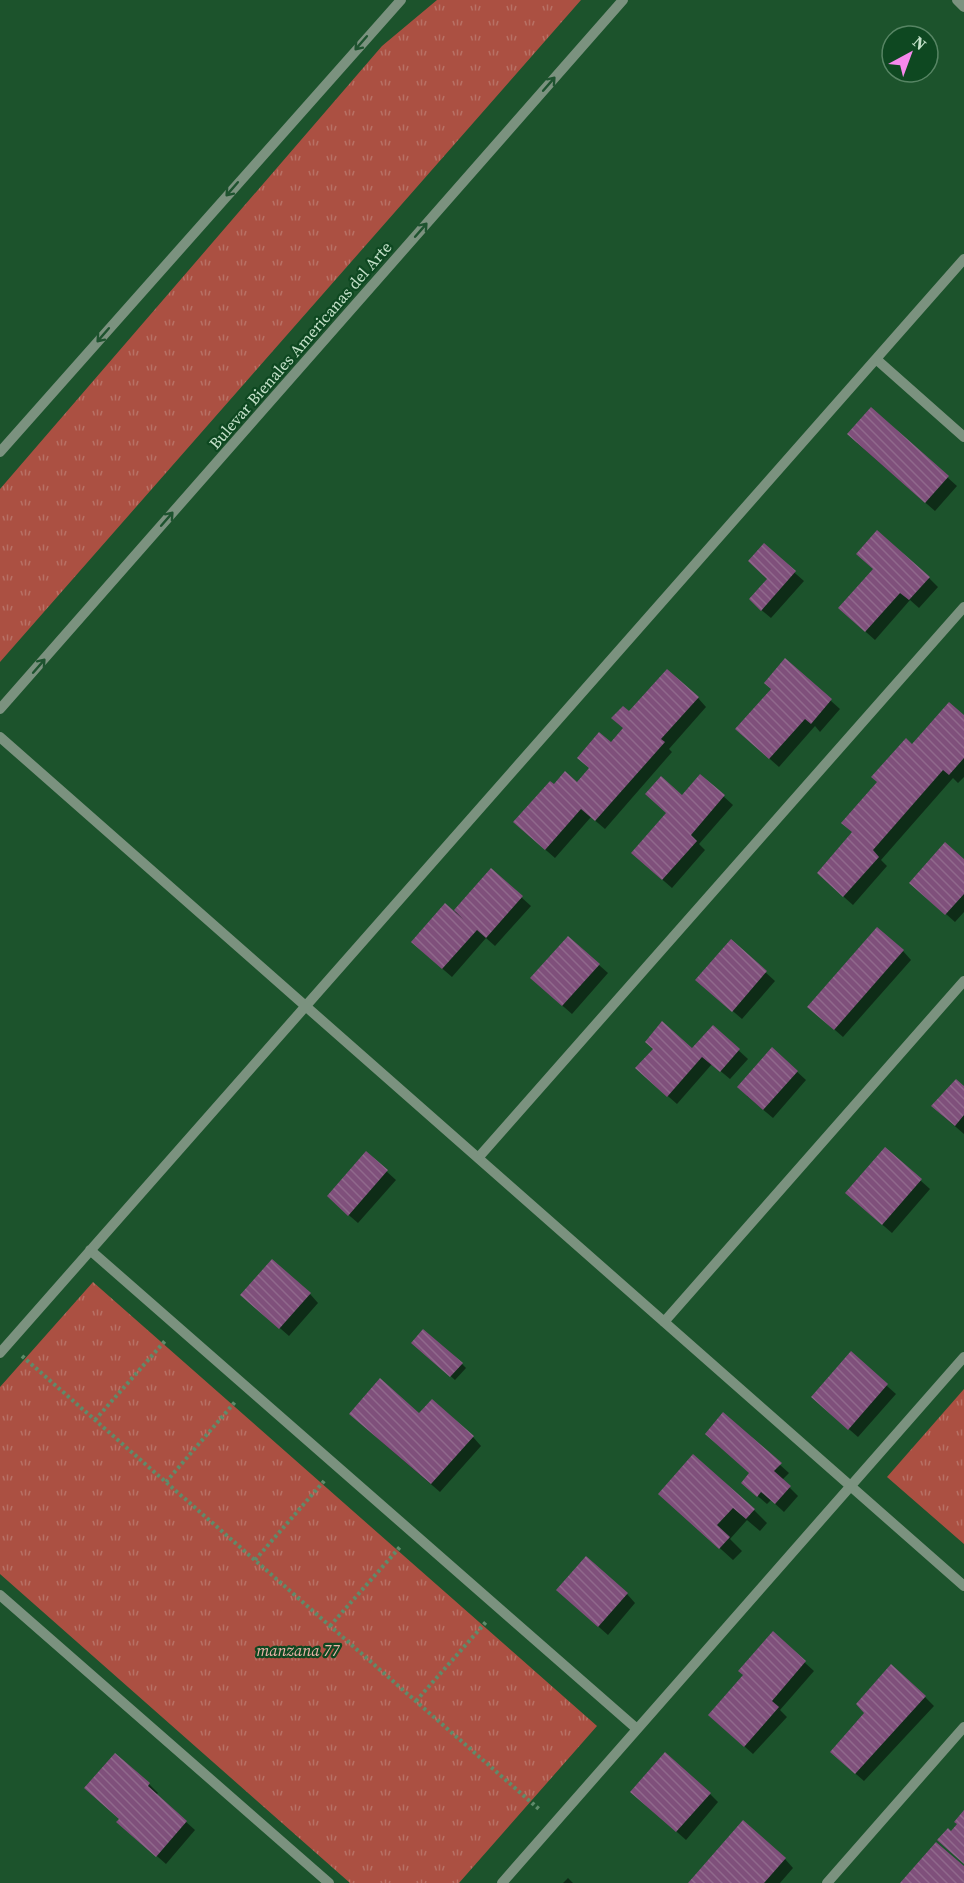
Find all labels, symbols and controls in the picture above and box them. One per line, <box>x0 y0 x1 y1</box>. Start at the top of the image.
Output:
north arrow <box>880 24 940 84</box>
text: N <box>908 31 932 55</box>
one-way arrow <box>354 35 368 50</box>
one-way arrow <box>542 77 556 92</box>
one-way arrow <box>225 181 239 196</box>
one-way arrow <box>414 223 428 238</box>
street label: Bulevar Bienales Americanas del Arte <box>204 236 396 454</box>
one-way arrow <box>96 328 110 343</box>
one-way arrow <box>160 512 174 527</box>
one-way arrow <box>32 658 46 673</box>
park label: manzana 77 <box>256 1639 341 1661</box>

